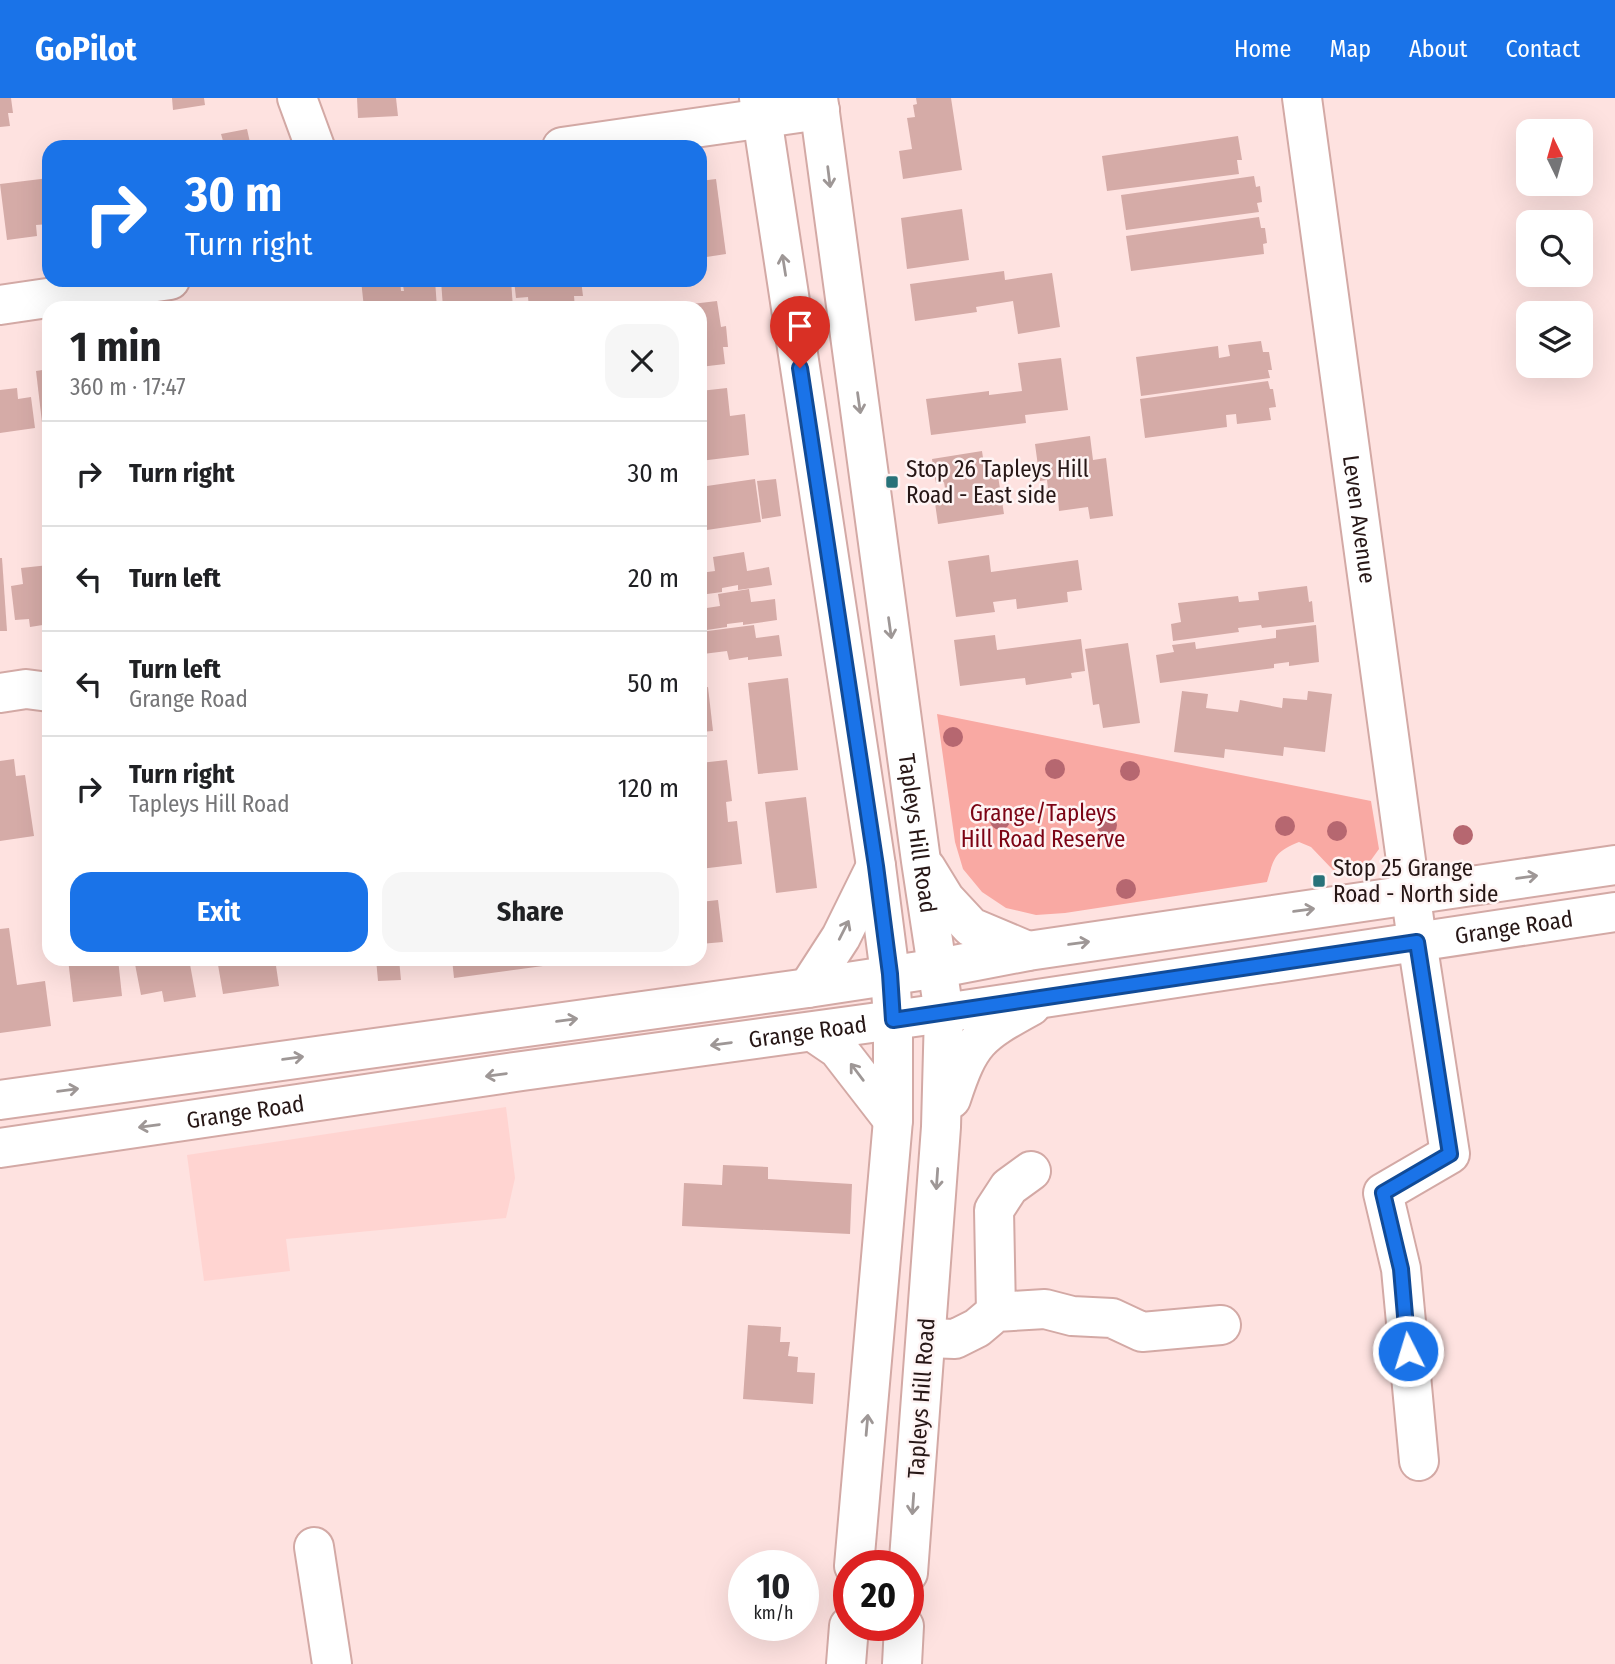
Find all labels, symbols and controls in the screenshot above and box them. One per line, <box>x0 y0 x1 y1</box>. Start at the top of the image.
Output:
text: GoPilot <box>35 29 137 69</box>
text: Home <box>1234 35 1291 63</box>
text: Map <box>1329 35 1371 63</box>
text: About <box>1409 35 1467 63</box>
text: Contact <box>1505 35 1580 63</box>
north arrow <box>1516 119 1592 196</box>
map controls <box>1516 119 1593 378</box>
text: 30 m <box>185 165 283 224</box>
one-way arrow <box>822 166 835 188</box>
icon: right <box>70 168 161 259</box>
button: search <box>1516 210 1593 287</box>
text: Turn right <box>185 225 312 263</box>
one-way arrow <box>777 254 790 277</box>
pin <box>770 296 830 368</box>
button: layers <box>1516 301 1593 378</box>
icon: arrive <box>781 307 819 345</box>
text: 1 min <box>70 322 161 372</box>
button: close <box>605 324 679 398</box>
text: 360 m · 17:47 <box>70 373 186 401</box>
one-way arrow <box>853 391 866 414</box>
street label: Leven Avenue <box>1337 453 1382 585</box>
icon: right <box>70 455 108 493</box>
place label: Stop 26 Tapleys Hill Road - East side <box>906 455 1089 509</box>
text: Turn right <box>129 458 235 489</box>
text: 30 m <box>628 458 679 489</box>
marker: Stop 26 Tapleys Hill Road - East side <box>884 474 900 490</box>
icon: left <box>70 560 108 598</box>
text: Turn left <box>129 563 221 594</box>
text: 20 m <box>628 563 679 594</box>
one-way arrow <box>884 616 897 639</box>
text: Turn left <box>129 654 221 685</box>
icon: left <box>70 665 108 703</box>
text: 50 m <box>627 668 679 699</box>
text: Grange Road <box>129 685 248 713</box>
street label: Tapleys Hill Road <box>893 752 943 915</box>
text: Turn right <box>129 759 235 790</box>
icon: right <box>70 770 108 808</box>
text: 120 m <box>618 773 679 804</box>
text: Tapleys Hill Road <box>129 790 290 818</box>
park label: Grange/Tapleys Hill Road Reserve <box>961 799 1125 853</box>
place label: Stop 25 Grange Road - North side <box>1333 854 1498 908</box>
one-way arrow <box>1515 871 1538 884</box>
button: Exit <box>70 872 368 952</box>
button: Share <box>382 872 679 952</box>
marker: Stop 25 Grange Road - North side <box>1311 873 1327 889</box>
one-way arrow <box>1292 903 1315 916</box>
street label: Grange Road <box>1453 905 1575 950</box>
one-way arrow <box>837 920 851 941</box>
one-way arrow <box>1067 937 1090 950</box>
street label: Grange Road <box>747 1010 868 1054</box>
one-way arrow <box>555 1013 577 1026</box>
one-way arrow <box>710 1038 733 1051</box>
one-way arrow <box>281 1052 304 1065</box>
one-way arrow <box>849 1064 864 1082</box>
one-way arrow <box>485 1069 507 1082</box>
one-way arrow <box>56 1084 78 1097</box>
street label: Grange Road <box>185 1089 306 1134</box>
one-way arrow <box>138 1120 161 1133</box>
one-way arrow <box>931 1167 944 1190</box>
position arrow <box>1371 1314 1445 1388</box>
street label: Tapleys Hill Road <box>901 1317 941 1479</box>
one-way arrow <box>861 1414 874 1437</box>
one-way arrow <box>906 1492 919 1514</box>
speed limit sign: 20 <box>833 1550 924 1641</box>
text: 10 <box>757 1565 790 1607</box>
text: km/h <box>753 1602 794 1624</box>

